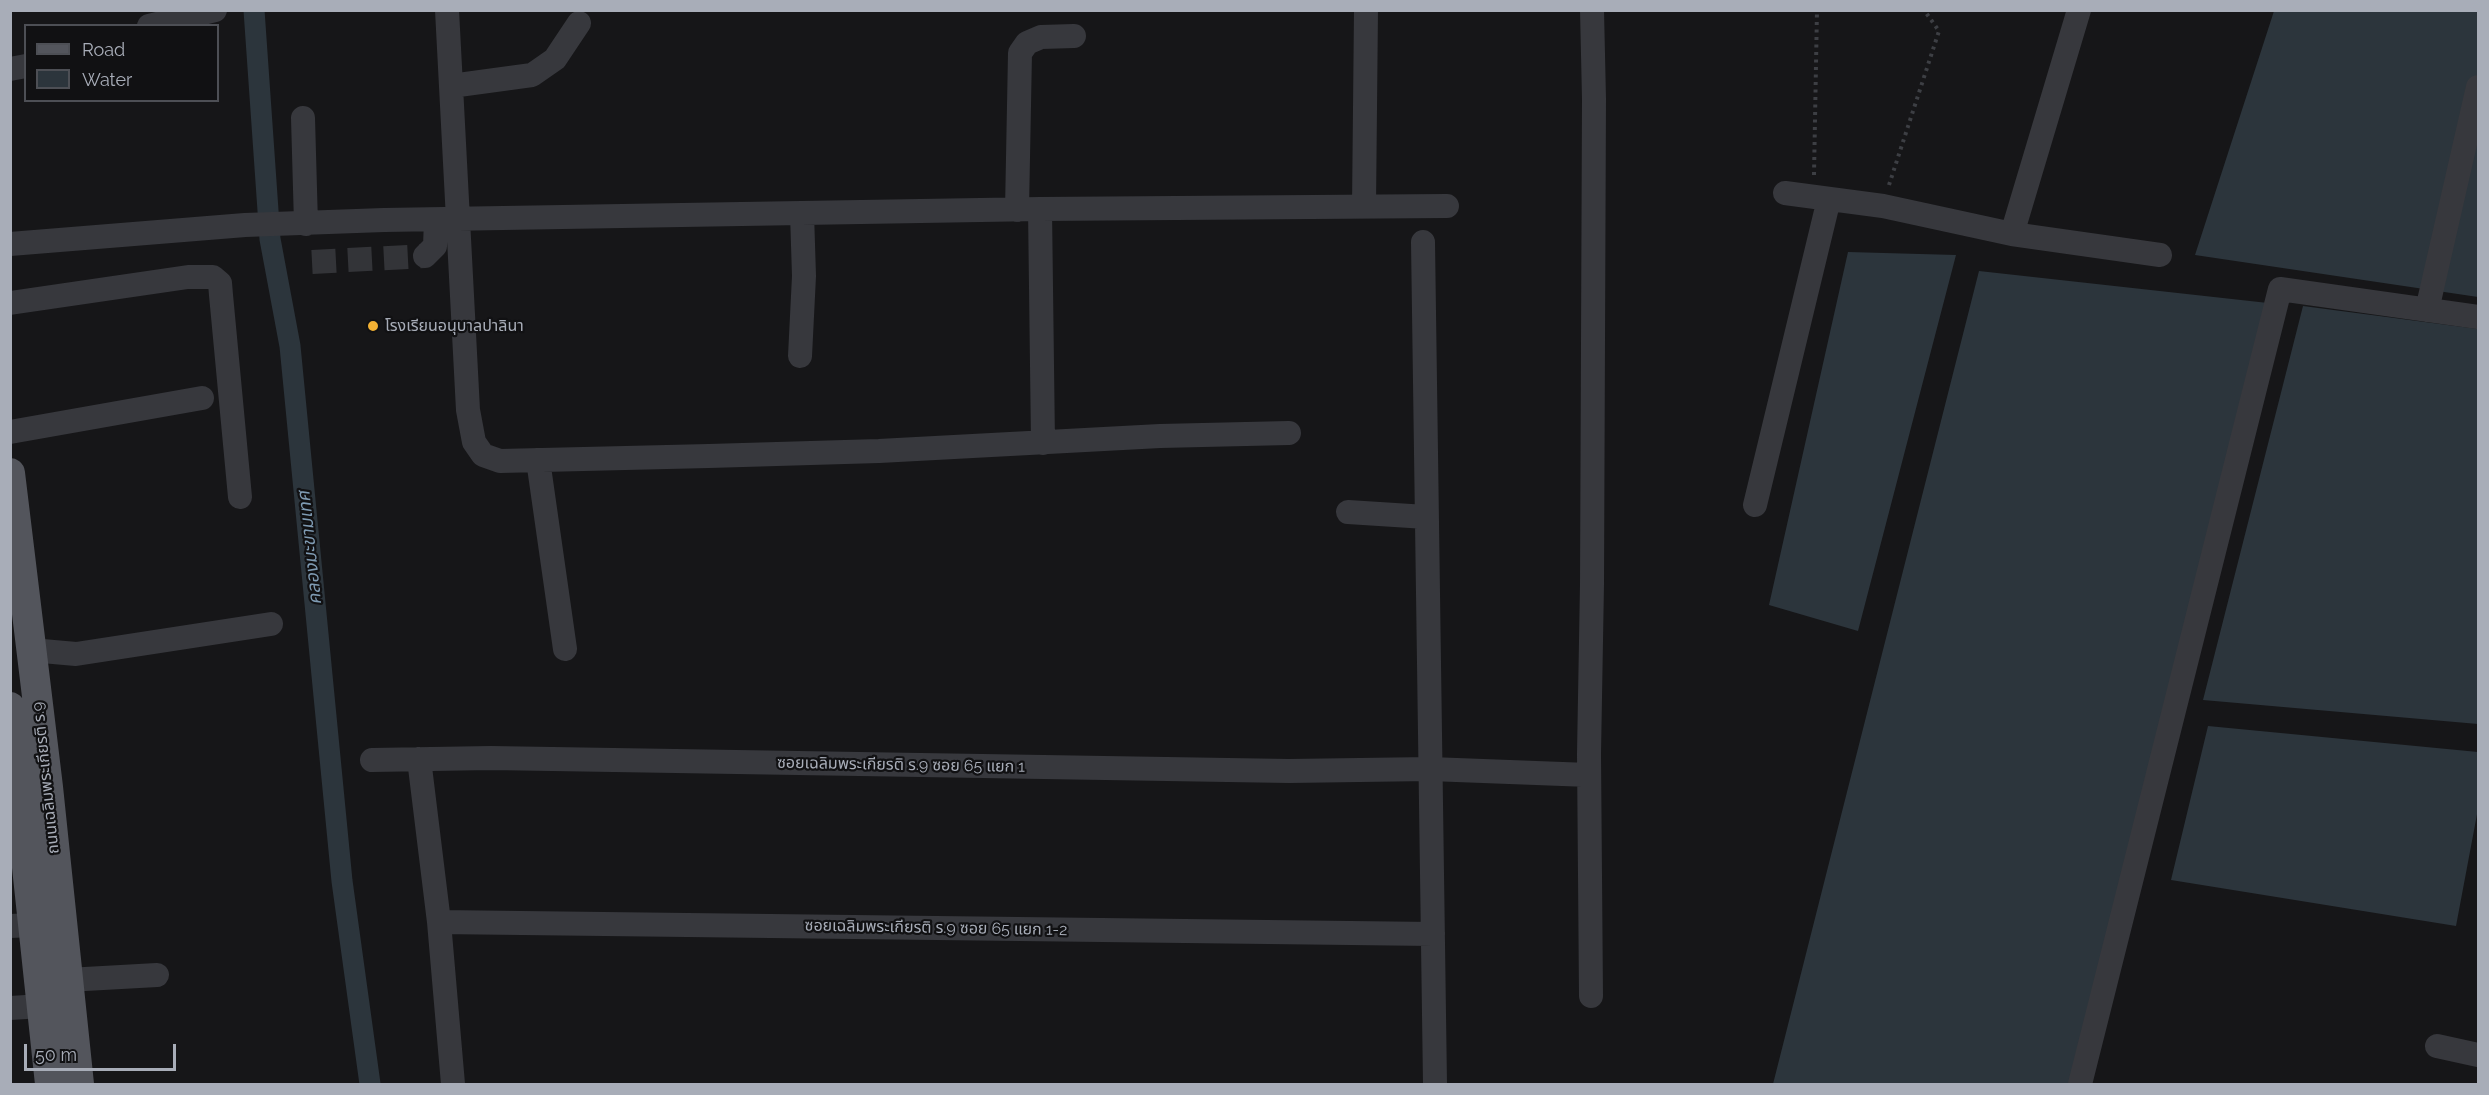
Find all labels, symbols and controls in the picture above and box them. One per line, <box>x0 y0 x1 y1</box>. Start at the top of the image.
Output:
legend <box>24 24 219 102</box>
text: Road <box>82 39 125 60</box>
text: Water <box>82 69 132 90</box>
place label: โรงเรียนอนุบาลปาลินา <box>385 316 524 336</box>
marker: โรงเรียนอนุบาลปาลินา <box>366 319 380 333</box>
water label: คลองมะขามเทศ <box>293 490 327 606</box>
street label: ถนนเฉลิมพระเกียรติ ร.9 <box>28 701 64 855</box>
street label: ซอยเฉลิมพระเกียรติ ร.9 ซอย 65 แยก 1 <box>777 753 1025 777</box>
street label: ซอยเฉลิมพระเกียรติ ร.9 ซอย 65 แยก 1-2 <box>804 916 1068 940</box>
scale bar <box>27 1032 178 1070</box>
text: 50 m <box>35 1044 77 1065</box>

